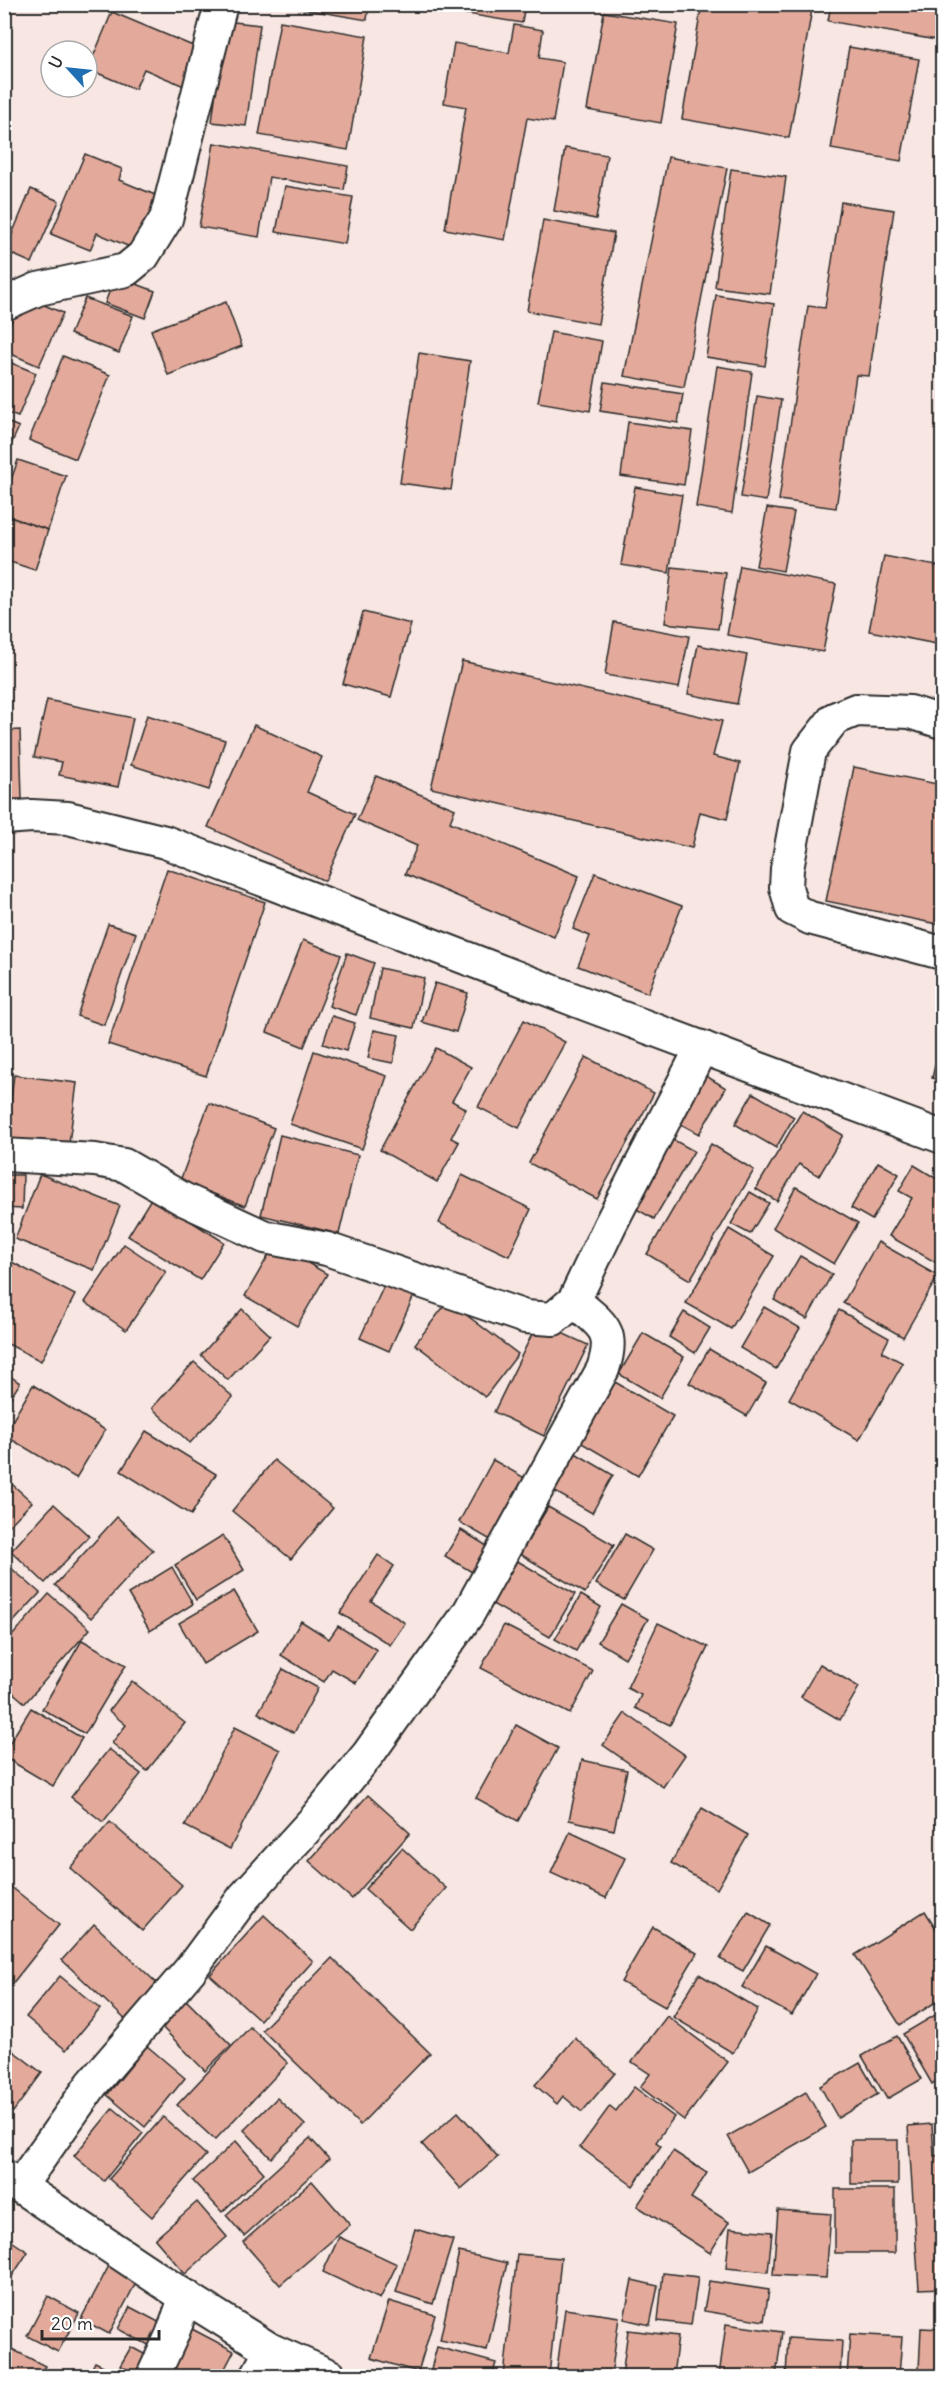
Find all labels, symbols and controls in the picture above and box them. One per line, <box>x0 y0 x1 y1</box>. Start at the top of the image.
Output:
north arrow <box>39 39 99 99</box>
text: U <box>44 53 67 72</box>
scale bar <box>42 2303 159 2341</box>
text: 20 m <box>51 2312 93 2335</box>

